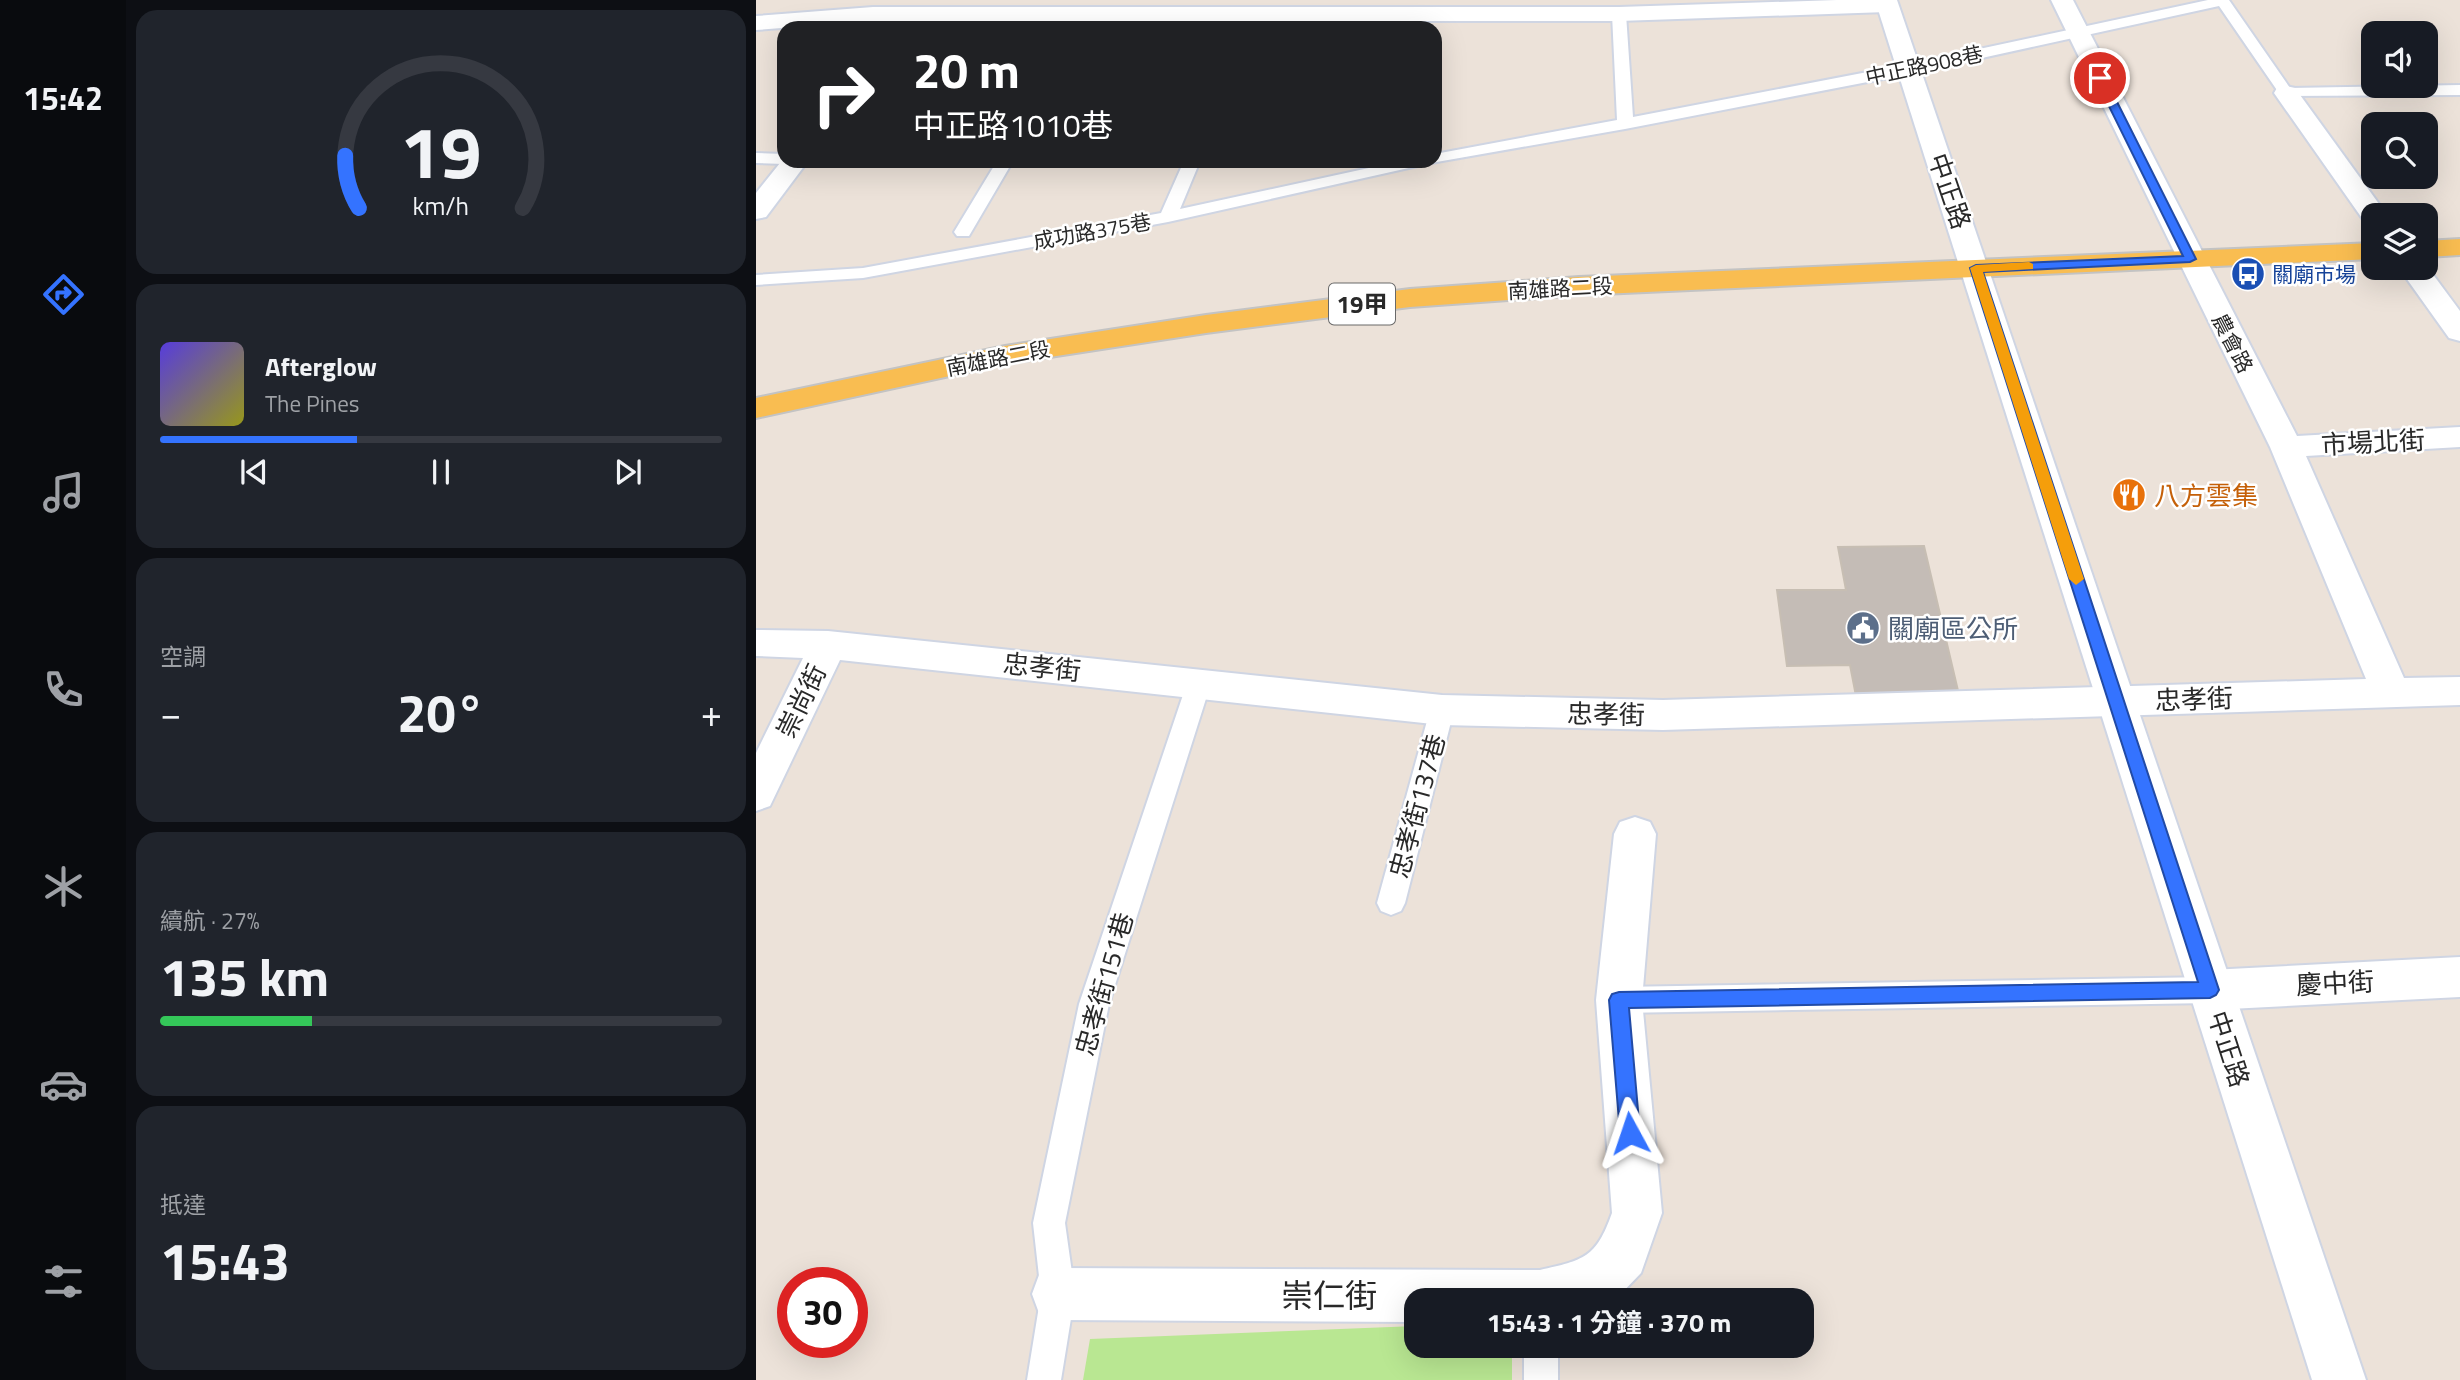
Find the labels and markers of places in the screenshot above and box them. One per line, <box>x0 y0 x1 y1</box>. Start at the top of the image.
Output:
pin <box>2070 48 2130 108</box>
bus stop icon: 關廟市場 <box>2229 255 2267 293</box>
place label: 關廟市場 <box>2272 258 2356 290</box>
restaurant icon: 八方雲集 <box>2110 476 2148 514</box>
place label: 八方雲集 <box>2154 476 2258 515</box>
public building icon: 關廟區公所 <box>1844 609 1882 647</box>
place label: 關廟區公所 <box>1888 609 2018 648</box>

